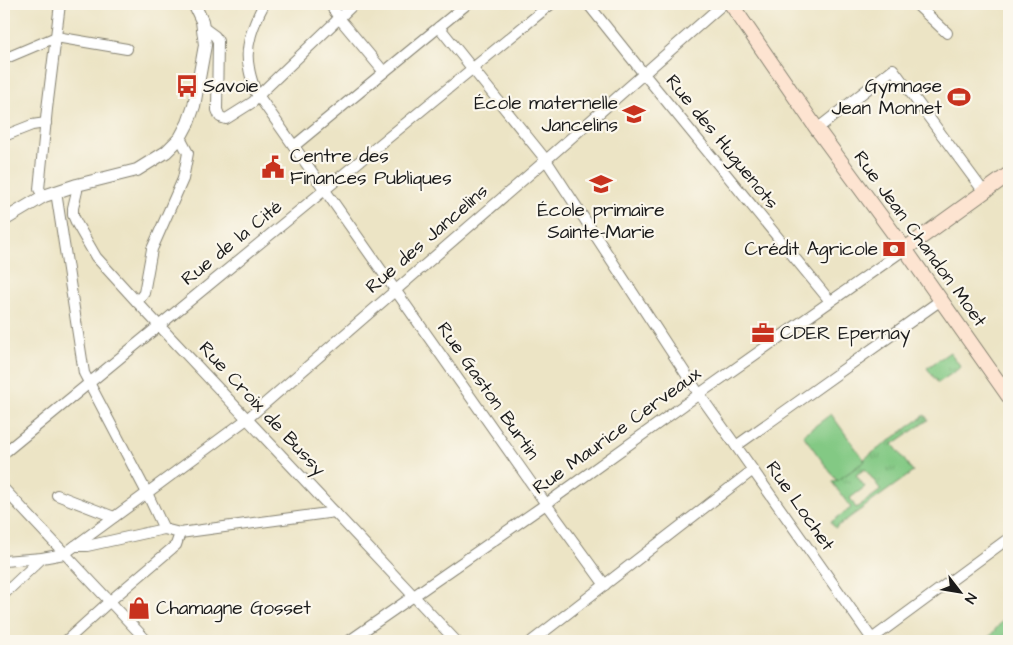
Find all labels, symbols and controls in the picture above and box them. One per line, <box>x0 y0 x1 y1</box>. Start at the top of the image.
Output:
street label: Rue des Huguenots <box>658 69 785 216</box>
bus stop icon: Savoie <box>174 73 200 99</box>
place label: Savoie <box>203 73 259 100</box>
place label: Gymnase Jean Monnet <box>832 73 942 122</box>
sports icon: Gymnase Jean Monnet <box>946 84 972 110</box>
place label: École maternelle Jancelins <box>474 90 618 139</box>
school or university icon: École maternelle Jancelins <box>621 101 647 127</box>
place label: Centre des Finances Publiques <box>290 143 452 192</box>
street label: Rue Jean Chandon Moet <box>847 145 993 333</box>
public building icon: Centre des Finances Publiques <box>260 154 286 180</box>
school or university icon: École primaire Sainte-Marie <box>588 171 614 197</box>
street label: Rue des Jancelins <box>360 178 494 300</box>
street label: Rue de la Cité <box>176 194 288 292</box>
place label: École primaire Sainte-Marie <box>538 197 664 246</box>
place label: Crédit Agricole <box>745 236 878 264</box>
bank icon: Crédit Agricole <box>881 236 907 262</box>
street label: Rue Gaston Burtin <box>430 317 546 465</box>
office icon: CDER Epernay <box>750 320 776 346</box>
place label: CDER Epernay <box>780 320 911 348</box>
street label: Rue Croix de Bussy <box>192 336 332 483</box>
street label: Rue Maurice Cerveaux <box>527 361 707 501</box>
street label: Rue Lochet <box>759 456 841 557</box>
north arrow <box>936 568 986 618</box>
text: N <box>959 589 981 607</box>
shop icon: Chamagne Gosset <box>126 595 152 621</box>
place label: Chamagne Gosset <box>156 595 311 623</box>

